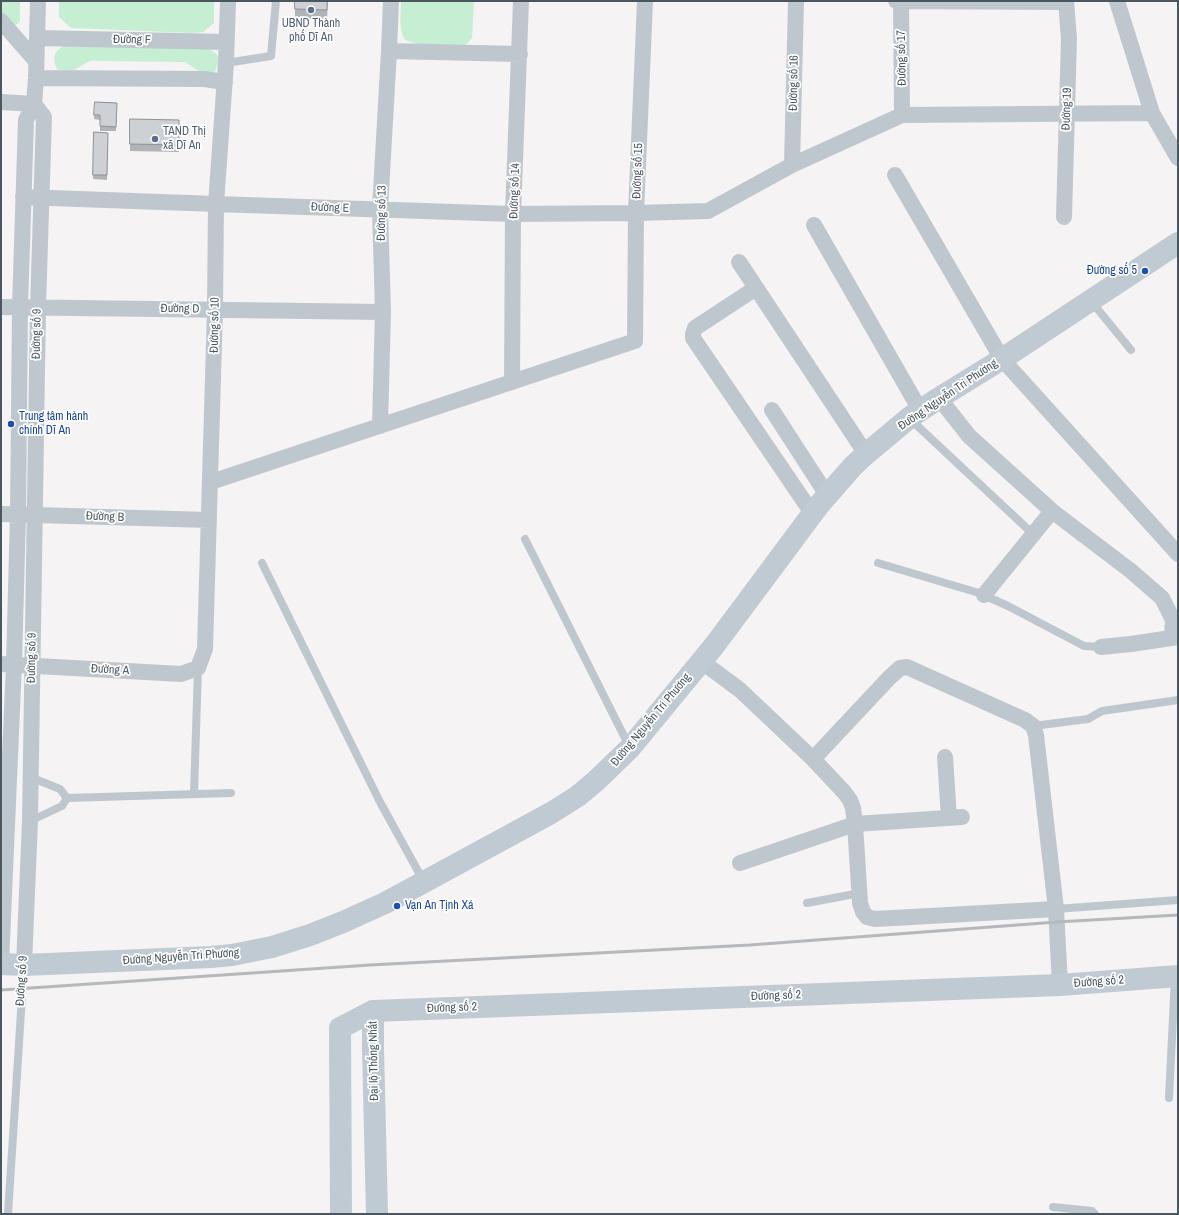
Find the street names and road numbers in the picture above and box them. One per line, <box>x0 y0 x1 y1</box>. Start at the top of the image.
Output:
street label: Đường số 17 <box>894 30 910 86</box>
street label: Đường F <box>113 32 151 48</box>
street label: Đường số 16 <box>786 55 802 111</box>
street label: Đường 19 <box>1059 87 1075 131</box>
street label: Đường số 15 <box>630 143 646 199</box>
street label: Đường số 14 <box>507 163 523 219</box>
street label: Đường số 13 <box>374 185 390 241</box>
street label: Đường E <box>311 200 349 216</box>
street label: Đường số 10 <box>207 297 223 353</box>
street label: Đường D <box>160 301 200 317</box>
street label: Đường số 9 <box>29 309 45 359</box>
street label: Đường Nguyễn Tri Phương <box>896 356 1000 434</box>
street label: Đường B <box>86 509 124 525</box>
street label: Đường số 9 <box>24 633 40 683</box>
street label: Đường A <box>91 662 129 678</box>
street label: Đường Nguyễn Tri Phương <box>608 671 694 769</box>
street label: Đường Nguyễn Tri Phương <box>122 946 240 968</box>
street label: Đường số 9 <box>13 955 31 1007</box>
street label: Đường số 2 <box>1073 973 1125 991</box>
street label: Đường số 2 <box>751 988 801 1004</box>
street label: Đường số 2 <box>427 1000 477 1016</box>
street label: Đại lộ Thống Nhất <box>366 1021 382 1101</box>

